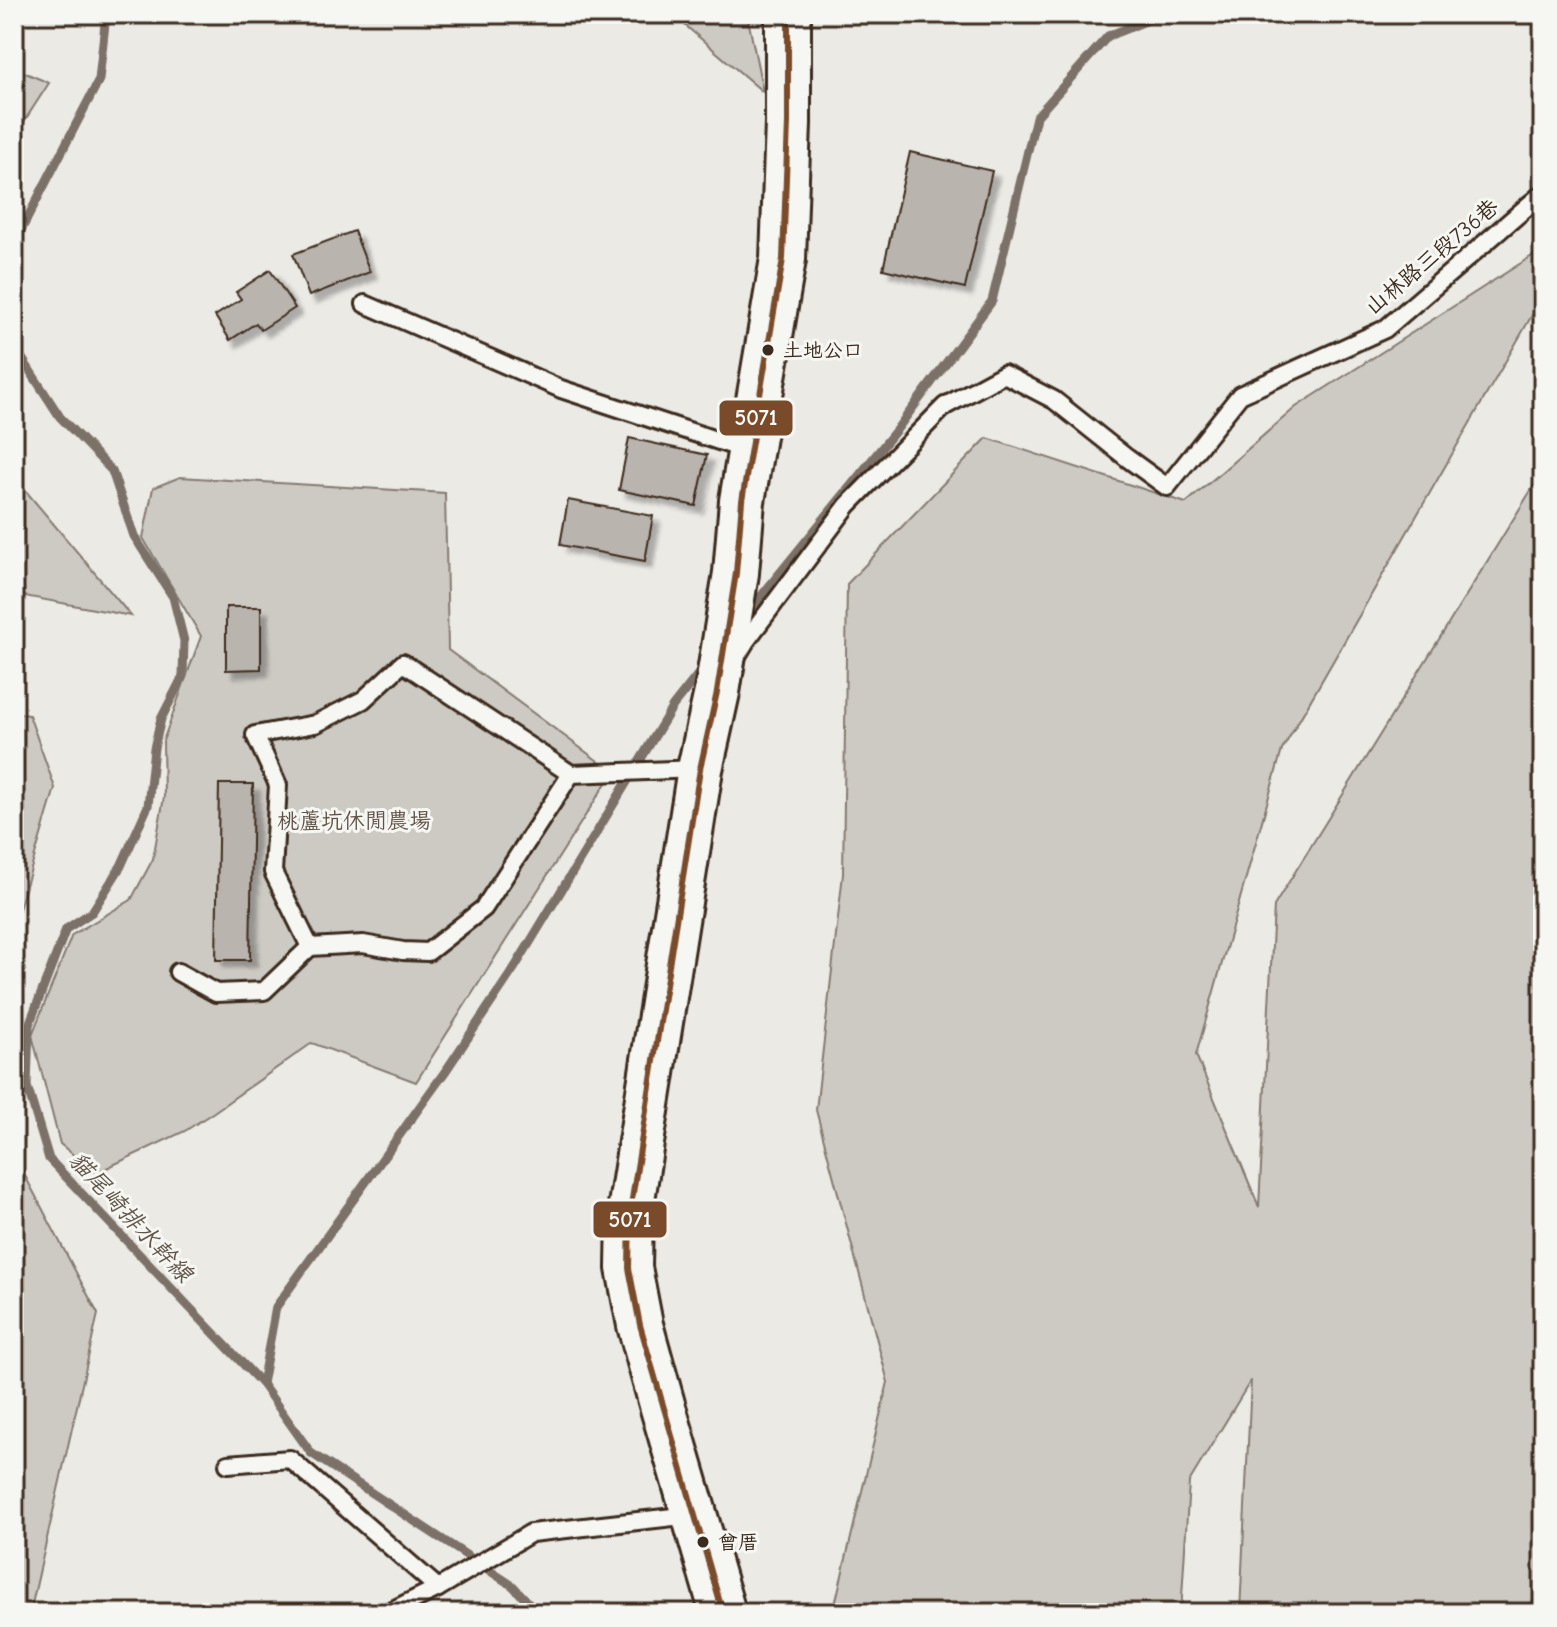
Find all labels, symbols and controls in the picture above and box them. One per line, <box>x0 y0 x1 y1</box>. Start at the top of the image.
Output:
street label: 山林路三段736巷 <box>1360 194 1504 320</box>
place label: 土地公口 <box>783 339 863 362</box>
marker: 土地公口 <box>760 342 776 358</box>
line badge: 5071 <box>718 399 794 437</box>
text: 5071 <box>735 405 777 431</box>
park label: 桃蘆坑休閒農場 <box>277 808 431 834</box>
water label: 貓尾崎排水幹線 <box>63 1146 200 1289</box>
line badge: 5071 <box>592 1200 668 1239</box>
text: 5071 <box>609 1207 651 1233</box>
place label: 曾厝 <box>718 1531 758 1554</box>
marker: 曾厝 <box>695 1534 711 1550</box>

